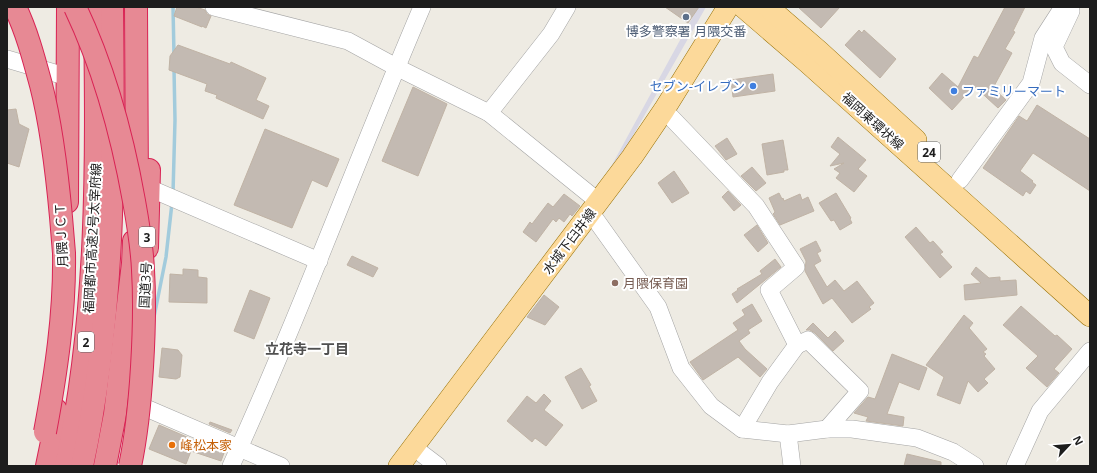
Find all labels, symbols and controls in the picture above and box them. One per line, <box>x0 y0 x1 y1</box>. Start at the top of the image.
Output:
marker: 博多警察署 月隈交番 <box>681 12 691 22</box>
place label: 博多警察署 月隈交番 <box>626 22 746 40</box>
place label: セブン-イレブン <box>650 77 745 95</box>
marker: セブン-イレブン <box>748 81 758 91</box>
place label: ファミリーマート <box>962 82 1066 100</box>
marker: ファミリーマート <box>949 86 959 96</box>
street label: 福岡東環状線 <box>838 88 908 154</box>
road number: 24 <box>918 142 940 162</box>
street label: 福岡都市高速2号太宰府線 <box>79 162 105 314</box>
street label: 月隈ＪＣＴ <box>50 202 72 268</box>
street label: 水城下臼井線 <box>538 204 600 278</box>
road number: 3 <box>139 227 155 247</box>
street label: 国道3号 <box>135 261 155 309</box>
place label: 月隈保育園 <box>623 274 688 292</box>
marker: 月隈保育園 <box>610 278 620 288</box>
road number: 2 <box>78 332 94 352</box>
district label: 立花寺一丁目 <box>265 339 349 358</box>
north arrow <box>1049 425 1089 465</box>
text: N <box>1070 433 1087 448</box>
place label: 峰松本家 <box>180 436 232 454</box>
marker: 峰松本家 <box>167 440 177 450</box>

